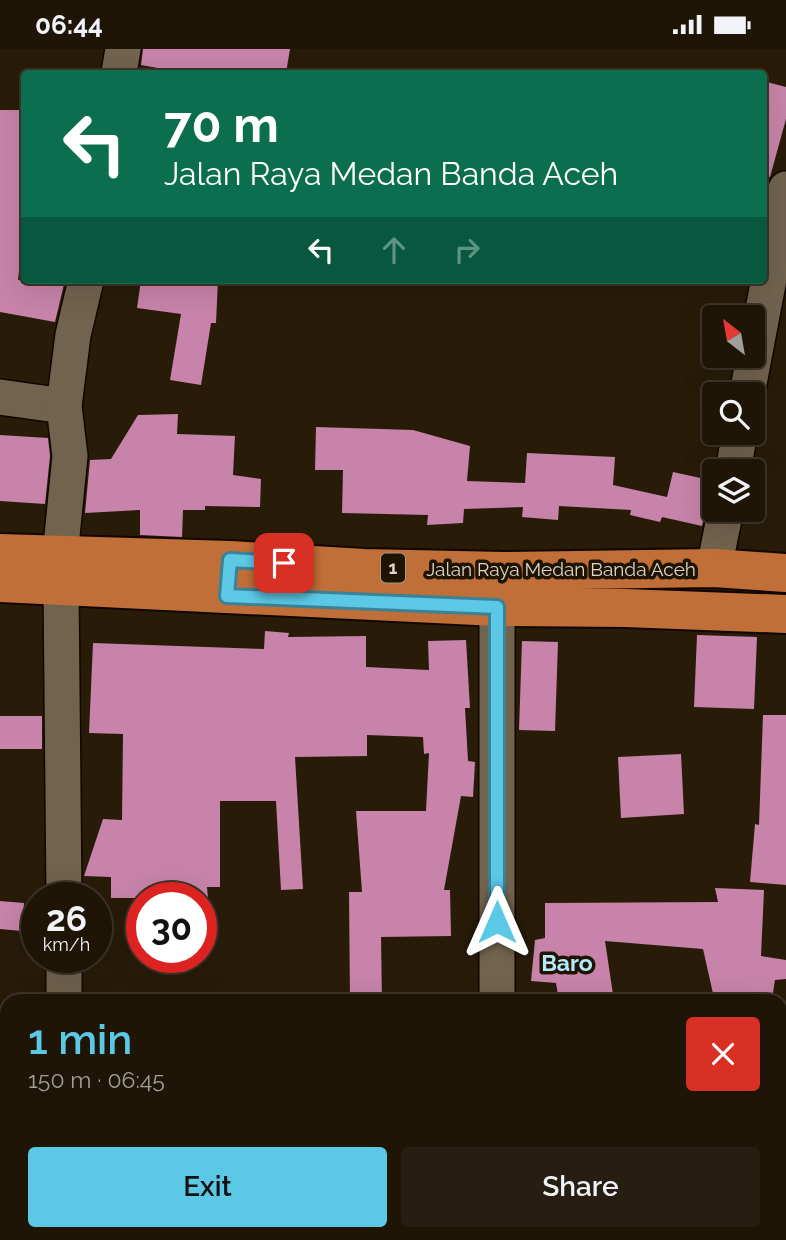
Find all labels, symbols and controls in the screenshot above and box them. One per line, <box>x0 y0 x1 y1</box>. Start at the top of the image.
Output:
text: 06:44 <box>35 10 103 40</box>
text: 70 m <box>164 96 279 153</box>
icon: left <box>49 98 140 189</box>
text: Jalan Raya Medan Banda Aceh <box>164 155 618 192</box>
icon: left <box>302 231 340 269</box>
icon: ahead <box>375 231 413 269</box>
icon: right <box>448 231 486 269</box>
north arrow <box>702 305 765 367</box>
map controls <box>702 305 765 522</box>
button: search <box>702 382 765 445</box>
button: layers <box>702 459 765 522</box>
pin <box>254 533 314 593</box>
icon: arrive <box>265 544 303 582</box>
road number: 1 <box>381 553 405 583</box>
street label: Jalan Raya Medan Banda Aceh <box>426 558 696 580</box>
speed limit sign: 30 <box>126 882 217 973</box>
position arrow <box>460 885 534 959</box>
text: 26 <box>46 898 87 939</box>
text: km/h <box>43 934 90 955</box>
district label: Baro <box>541 949 593 976</box>
text: 1 min <box>28 1015 132 1064</box>
button: close <box>686 1017 760 1091</box>
text: 150 m · 06:45 <box>28 1066 165 1093</box>
button: Exit <box>28 1147 387 1227</box>
button: Share <box>401 1147 760 1227</box>

